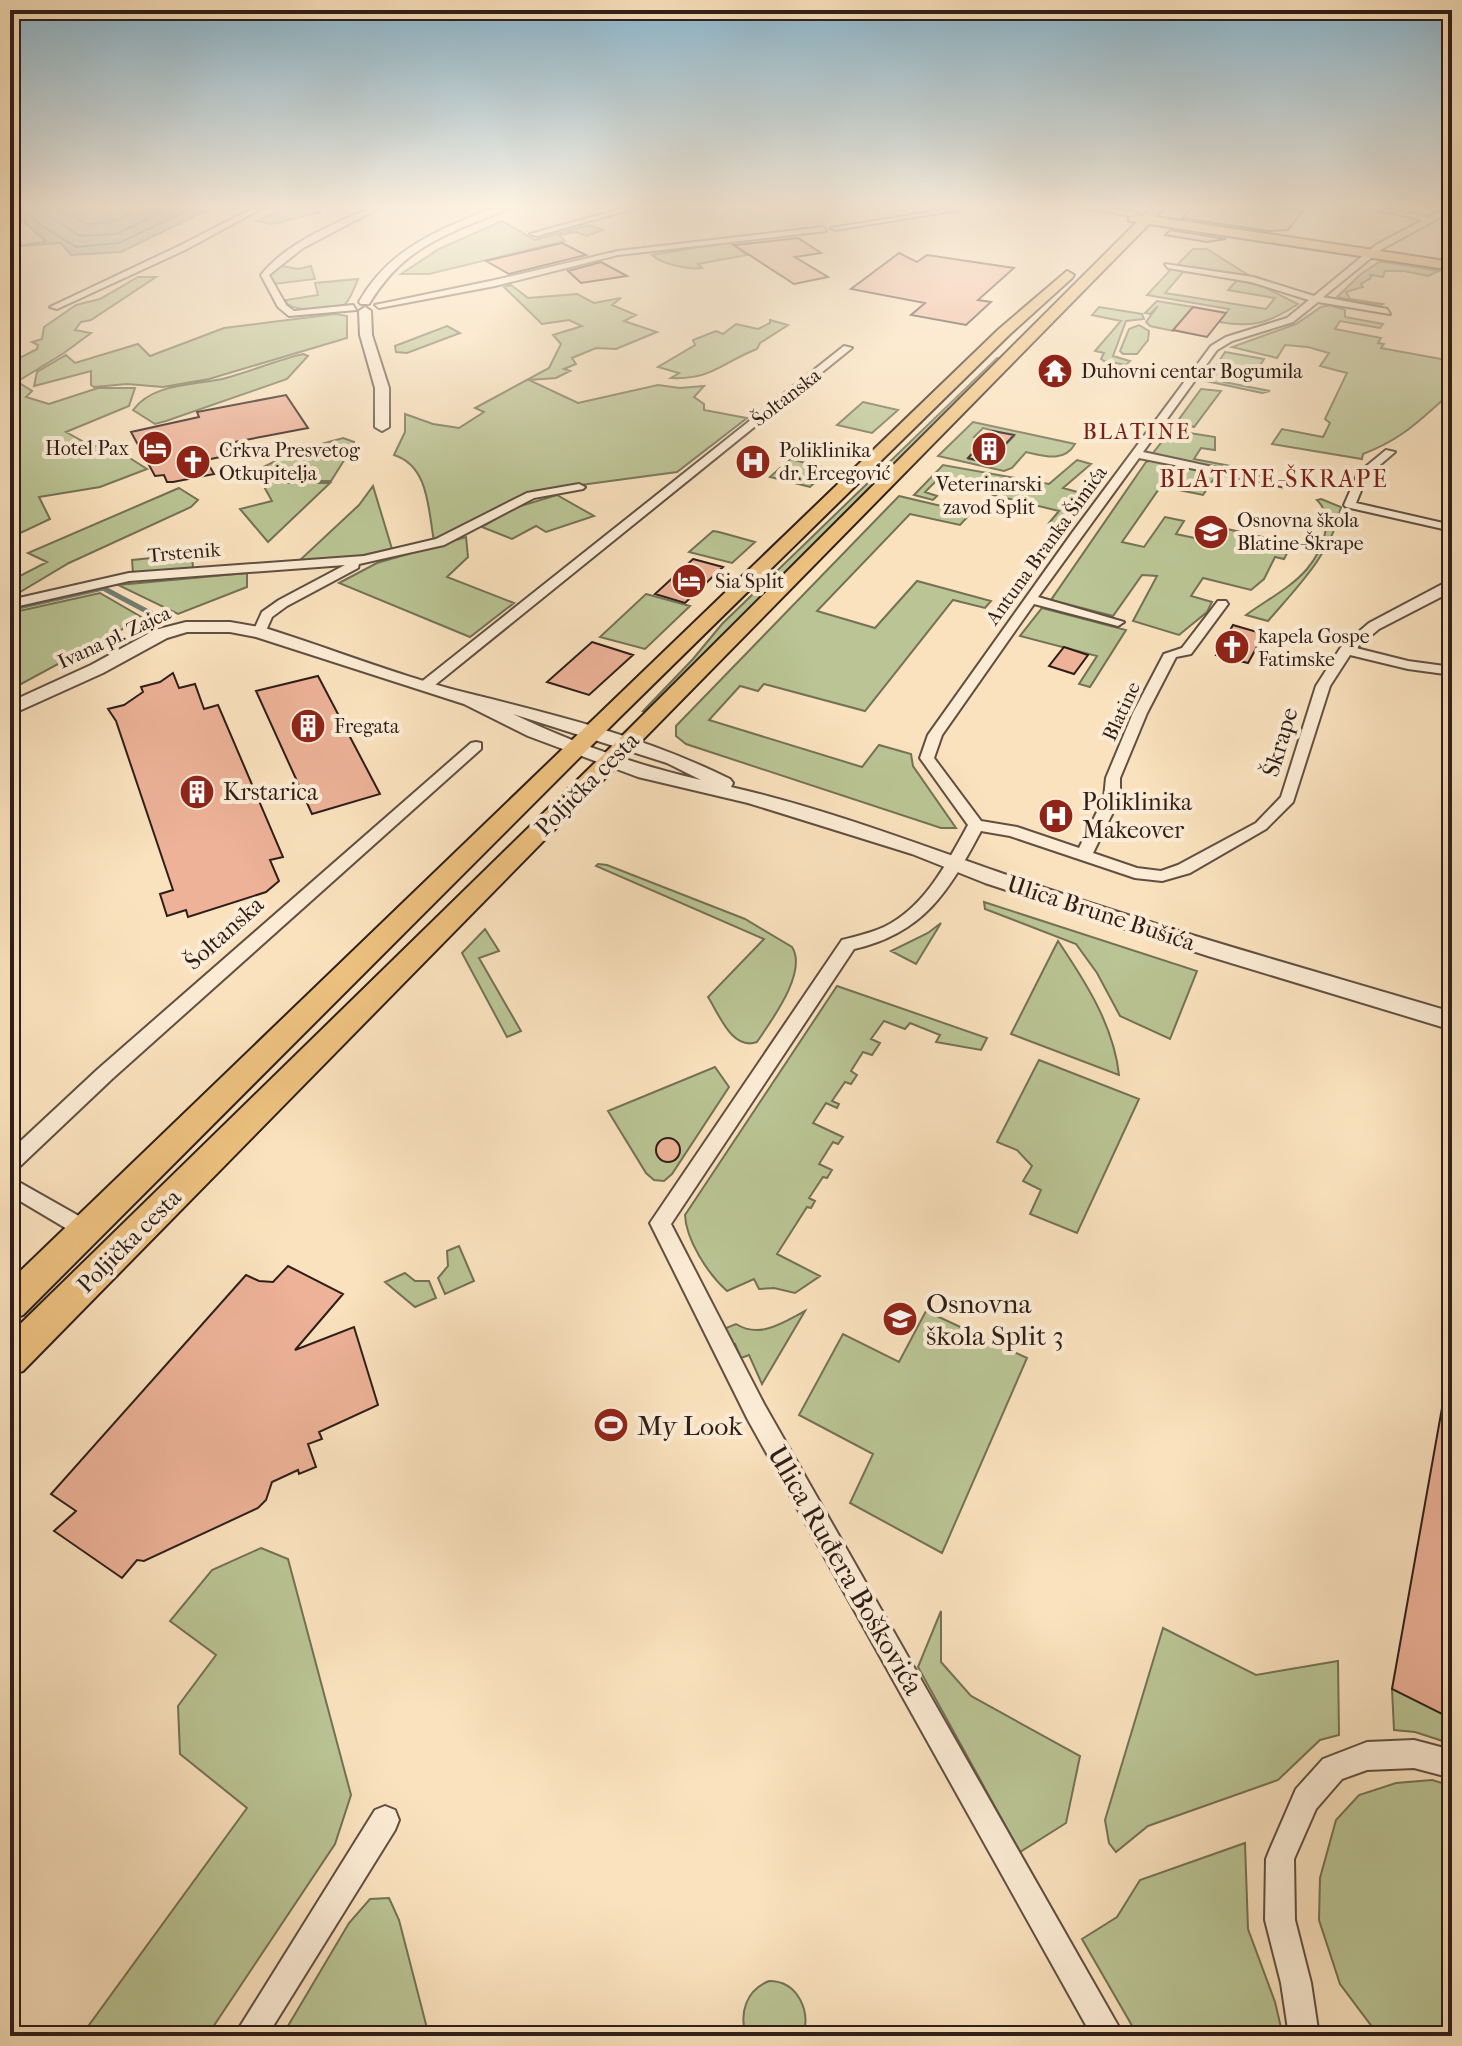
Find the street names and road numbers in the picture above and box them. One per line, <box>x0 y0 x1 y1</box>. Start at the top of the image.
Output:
street label: Šoltanska <box>747 362 826 431</box>
street label: Antuna Branka Šimića <box>980 460 1112 630</box>
street label: Trstenik <box>147 538 222 567</box>
street label: Ivana pl. Zajca <box>54 601 175 674</box>
street label: Blatine <box>1098 678 1145 744</box>
street label: Škrape <box>1255 704 1304 780</box>
street label: Poljička cesta <box>529 726 645 842</box>
street label: Ulica Brune Bušića <box>1003 869 1199 957</box>
street label: Šoltanska <box>178 889 270 976</box>
street label: Poljička cesta <box>71 1183 187 1299</box>
street label: Ulica Ruđera Boškovića <box>761 1440 931 1702</box>

